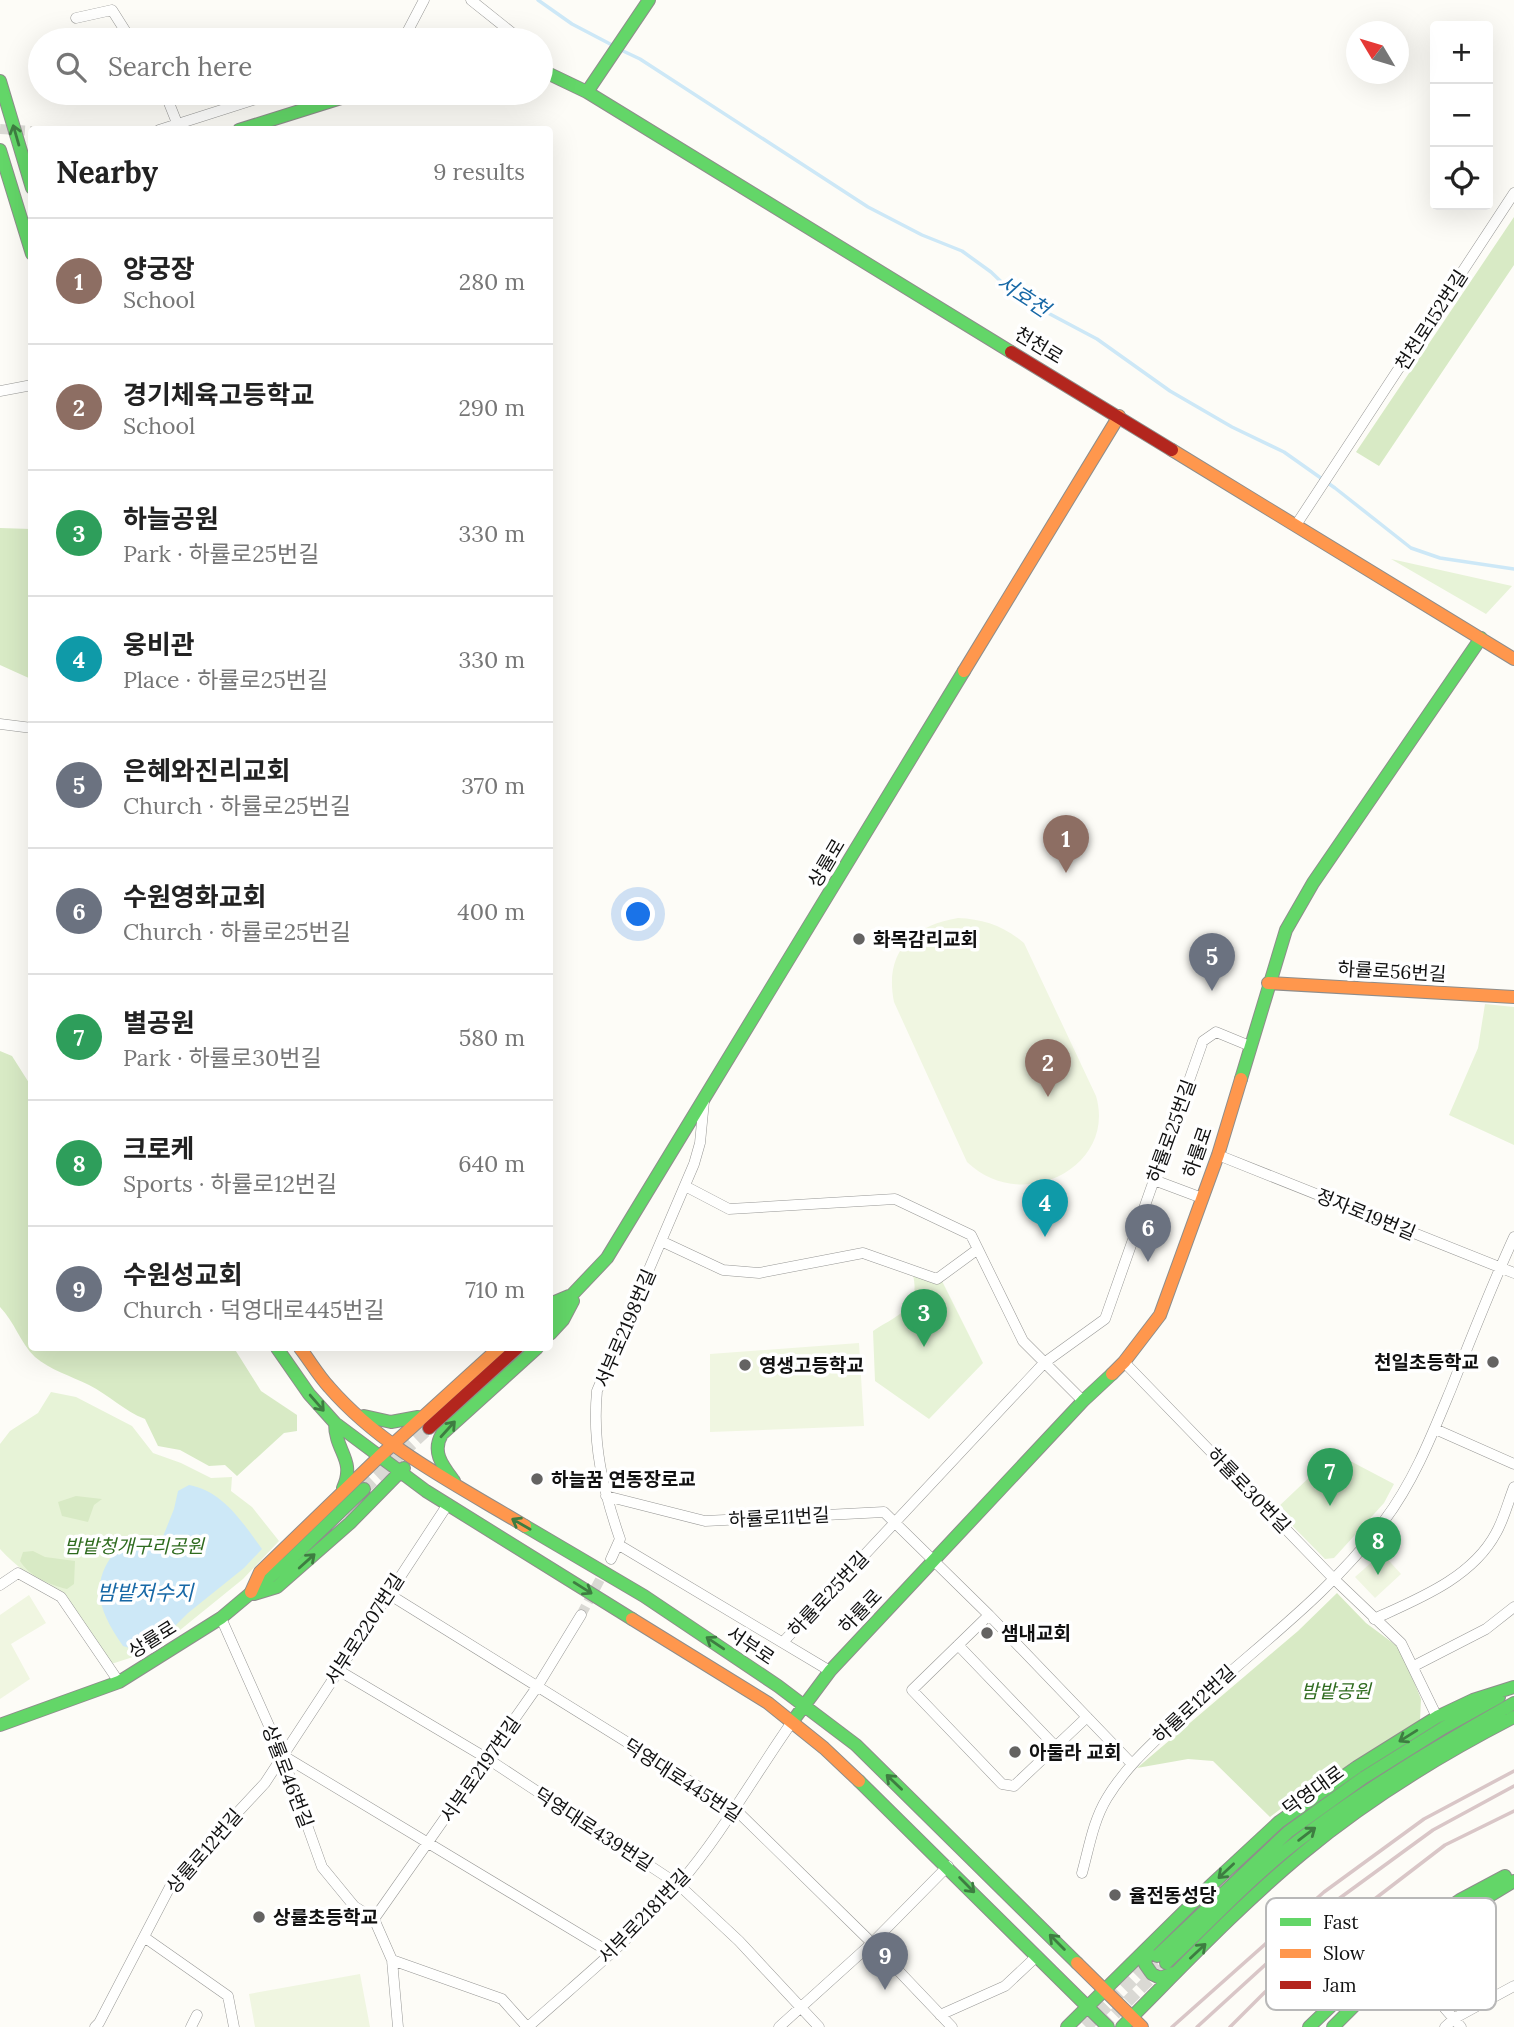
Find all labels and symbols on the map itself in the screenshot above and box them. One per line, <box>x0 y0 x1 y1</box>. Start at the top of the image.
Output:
north arrow <box>1346 21 1409 84</box>
one-way arrow <box>8 124 21 146</box>
street label: 천천로152번길 <box>1390 265 1472 375</box>
water label: 서호천 <box>992 268 1057 324</box>
street label: 천천로 <box>1010 321 1068 369</box>
pin: 1 <box>1043 815 1089 873</box>
street label: 상률로 <box>802 834 850 892</box>
your location <box>621 897 655 931</box>
place label: 화목감리교회 <box>873 927 978 951</box>
marker: 화목감리교회 <box>851 931 867 947</box>
pin: 5 <box>1189 933 1235 991</box>
street label: 하률로56번길 <box>1337 956 1447 986</box>
pin: 2 <box>1025 1039 1071 1097</box>
street label: 하률로25번길 <box>1142 1076 1200 1186</box>
street label: 하률로 <box>1178 1123 1216 1181</box>
pin: 4 <box>1022 1179 1068 1237</box>
street label: 정자로19번길 <box>1313 1183 1419 1245</box>
pin: 6 <box>1125 1204 1171 1262</box>
street label: 서부로2198번길 <box>589 1265 661 1391</box>
pin: 3 <box>901 1289 947 1347</box>
place label: 천일초등학교 <box>1374 1350 1479 1374</box>
place label: 영생고등학교 <box>759 1353 864 1377</box>
marker: 천일초등학교 <box>1485 1354 1501 1370</box>
marker: 영생고등학교 <box>737 1357 753 1373</box>
one-way arrow <box>309 1394 325 1412</box>
one-way arrow <box>439 1421 456 1438</box>
street label: 하률로30번길 <box>1202 1442 1296 1538</box>
pin: 7 <box>1307 1448 1353 1506</box>
place label: 하늘꿈 연동장로교 <box>551 1467 696 1491</box>
marker: 하늘꿈 연동장로교 <box>529 1471 545 1487</box>
street label: 하률로11번길 <box>728 1502 830 1532</box>
one-way arrow <box>512 1516 532 1530</box>
pin: 8 <box>1355 1517 1401 1575</box>
park label: 밤밭청개구리공원 <box>64 1534 205 1558</box>
street label: 하률로25번길 <box>783 1547 873 1641</box>
one-way arrow <box>298 1553 316 1569</box>
street label: 서부로2207번길 <box>319 1569 409 1689</box>
water label: 밤밭저수지 <box>97 1579 195 1606</box>
one-way arrow <box>573 1581 592 1596</box>
street label: 하률로 <box>834 1584 886 1638</box>
street label: 상률로 <box>123 1615 181 1663</box>
street label: 서부로 <box>723 1620 779 1670</box>
place label: 샘내교회 <box>1001 1621 1071 1645</box>
marker: 샘내교회 <box>979 1625 995 1641</box>
one-way arrow <box>705 1636 725 1650</box>
street label: 하률로12번길 <box>1148 1660 1240 1748</box>
park label: 밤밭공원 <box>1301 1679 1372 1703</box>
street label: 서부로2197번길 <box>435 1711 525 1827</box>
street label: 상률로46번길 <box>257 1721 319 1831</box>
one-way arrow <box>1399 1728 1418 1743</box>
street label: 덕영대로445번길 <box>620 1733 746 1827</box>
place label: 아둘라 교회 <box>1029 1740 1121 1764</box>
marker: 아둘라 교회 <box>1007 1744 1023 1760</box>
street label: 덕영대로 <box>1278 1760 1348 1820</box>
one-way arrow <box>886 1774 903 1791</box>
street label: 덕영대로439번길 <box>530 1782 658 1876</box>
street label: 상률로12번길 <box>161 1804 247 1898</box>
one-way arrow <box>1297 1827 1315 1842</box>
one-way arrow <box>1217 1863 1235 1879</box>
street label: 서부로2181번길 <box>593 1864 695 1968</box>
one-way arrow <box>958 1877 975 1894</box>
place label: 율전동성당 <box>1129 1883 1217 1907</box>
marker: 율전동성당 <box>1107 1887 1123 1903</box>
legend <box>1266 1898 1496 2010</box>
place label: 상률초등학교 <box>273 1905 378 1929</box>
marker: 상률초등학교 <box>251 1909 267 1925</box>
text: Fast <box>1323 1910 1359 1934</box>
pin: 9 <box>862 1932 908 1990</box>
one-way arrow <box>1048 1933 1065 1950</box>
text: Slow <box>1323 1941 1366 1965</box>
one-way arrow <box>1189 1943 1206 1960</box>
text: Jam <box>1322 1973 1357 1997</box>

